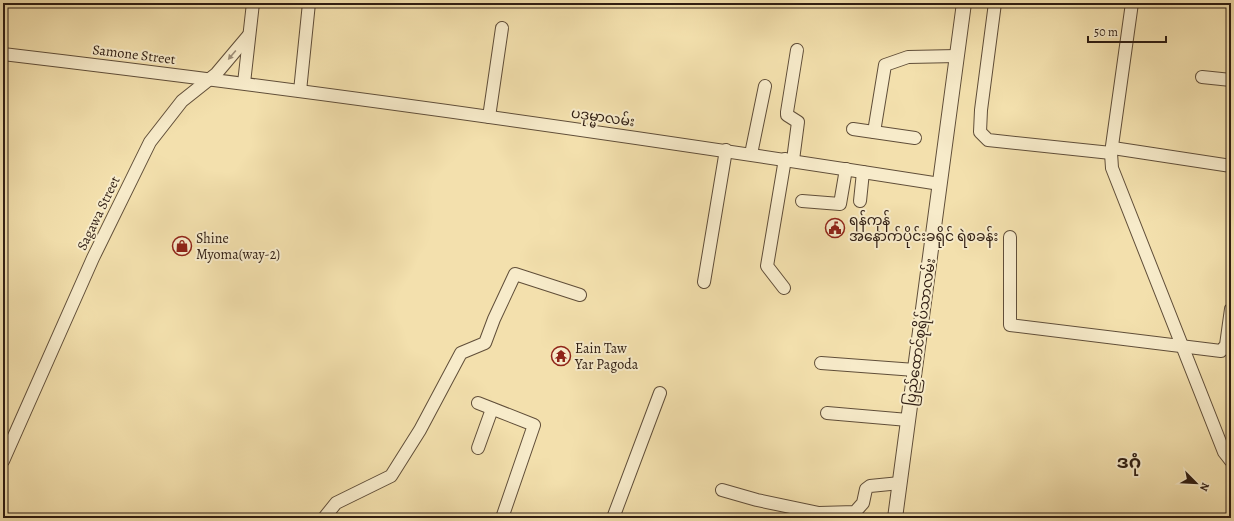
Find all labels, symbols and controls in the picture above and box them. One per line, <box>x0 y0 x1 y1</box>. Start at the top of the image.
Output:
scale bar <box>1088 18 1166 44</box>
text: 50 m <box>1094 24 1118 40</box>
street label: Samone Street <box>91 40 177 69</box>
one-way arrow <box>228 50 237 61</box>
street label: ပဒုမ္မာလမ်း <box>569 103 636 134</box>
street label: Sagawa Street <box>72 173 125 253</box>
place label: ရန်ကုန် အနောက်ပိုင်းခရိုင် ရဲစခန်း <box>849 210 998 248</box>
public building icon: ရန်ကုန် အနောက်ပိုင်းခရိုင် ရဲစခန်း <box>824 217 846 239</box>
place label: Shine Myoma(way-2) <box>196 229 280 264</box>
shop icon: Shine Myoma(way-2) <box>171 235 193 257</box>
street label: ပြည်ထောင်စုရိပ်သာလမ်း <box>900 257 942 407</box>
place label: Eain Taw Yar Pagoda <box>574 339 639 374</box>
temple icon: Eain Taw Yar Pagoda <box>550 345 572 367</box>
district label: ဒဂုံ <box>1117 450 1141 476</box>
north arrow <box>1176 463 1216 503</box>
text: N <box>1196 480 1213 494</box>

